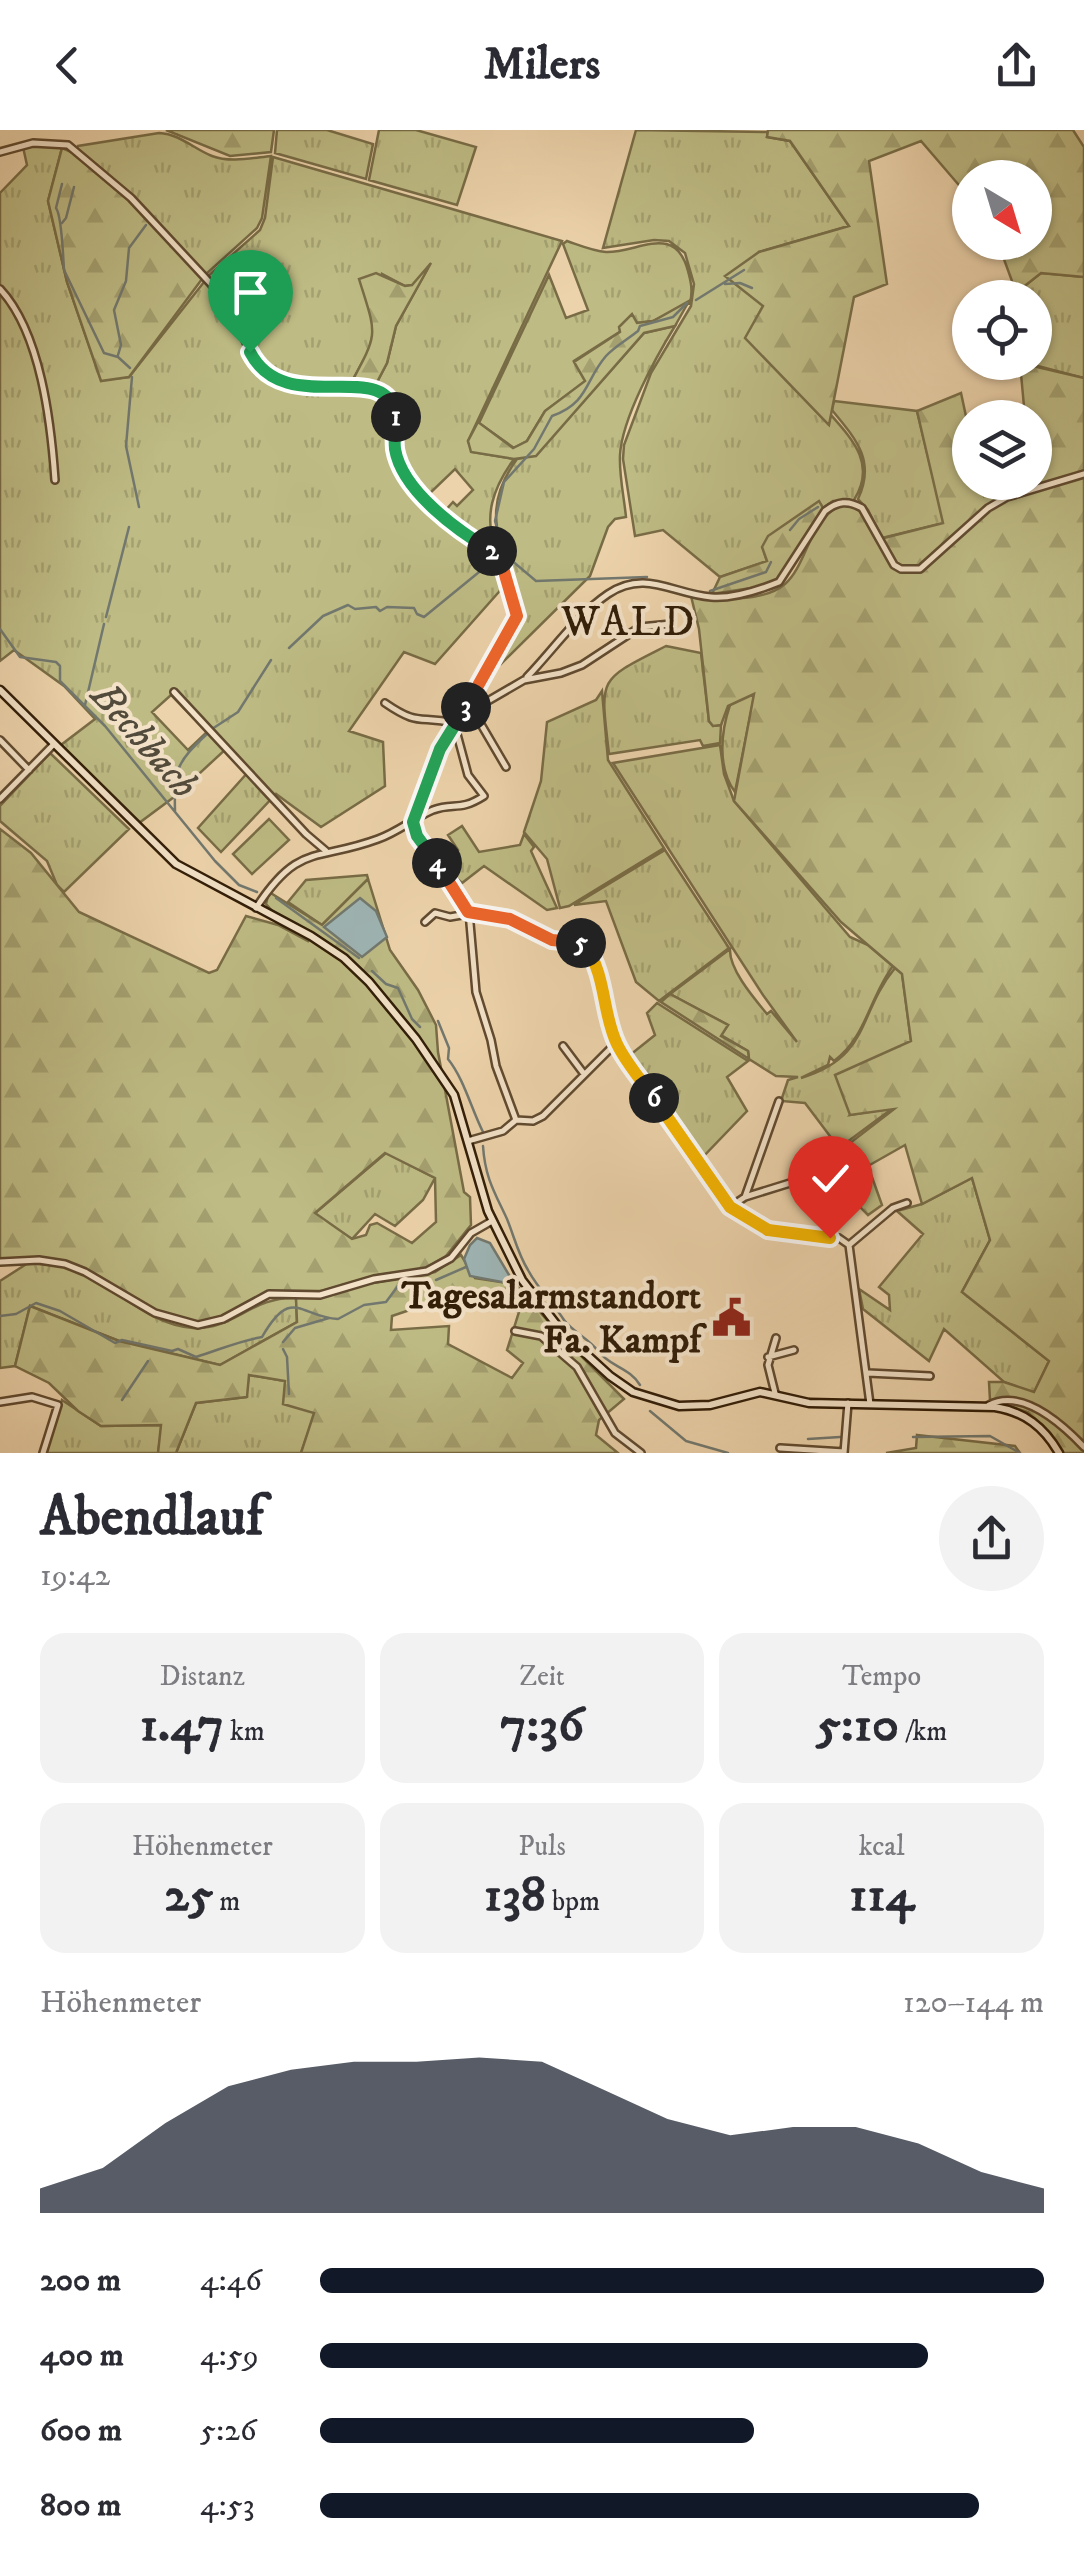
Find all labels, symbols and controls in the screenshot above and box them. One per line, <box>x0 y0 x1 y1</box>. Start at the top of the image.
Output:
text: Milers <box>484 37 600 93</box>
icon: back <box>40 38 95 93</box>
icon: share <box>989 38 1044 93</box>
north arrow <box>952 160 1052 260</box>
map controls <box>952 160 1052 500</box>
pin <box>208 250 293 353</box>
icon: arrive <box>223 265 278 320</box>
button: locate <box>952 280 1052 380</box>
pin: 1 <box>371 392 421 442</box>
text: 1 <box>391 399 401 434</box>
button: layers <box>952 400 1052 500</box>
pin: 2 <box>467 526 517 576</box>
text: 2 <box>485 533 499 568</box>
district label: WALD <box>560 597 697 649</box>
water label: Bechbach <box>78 671 208 810</box>
pin: 3 <box>441 682 491 732</box>
text: 3 <box>461 689 471 724</box>
pin: 4 <box>412 838 462 888</box>
text: 4 <box>429 845 445 880</box>
pin: 5 <box>556 918 606 968</box>
text: 5 <box>574 925 588 960</box>
pin: 6 <box>629 1073 679 1123</box>
text: 6 <box>647 1080 661 1115</box>
pin <box>788 1136 873 1239</box>
icon: check <box>803 1151 858 1206</box>
place label: Tagesalarmstandort Fa. Kampf <box>401 1273 707 1365</box>
public building icon: Tagesalarmstandort Fa. Kampf <box>710 1296 752 1338</box>
text: Abendlauf <box>40 1484 264 1553</box>
button: share <box>939 1486 1044 1591</box>
text: 19:42 <box>40 1556 110 1596</box>
text: Distanz <box>160 1659 245 1694</box>
text: Zeit <box>519 1659 565 1694</box>
text: Tempo <box>842 1659 921 1694</box>
text: 1.47 <box>140 1694 224 1757</box>
text: 7:36 <box>500 1694 584 1757</box>
text: 5:10 <box>816 1694 899 1757</box>
text: km <box>224 1714 265 1749</box>
text: /km <box>899 1714 947 1749</box>
text: Höhenmeter <box>132 1829 273 1864</box>
text: Puls <box>518 1829 566 1864</box>
text: kcal <box>859 1829 905 1864</box>
text: 25 <box>164 1864 213 1927</box>
text: 138 <box>484 1864 546 1927</box>
text: 114 <box>849 1864 914 1927</box>
text: m <box>213 1884 240 1919</box>
text: bpm <box>546 1884 600 1919</box>
text: Höhenmeter <box>40 1983 201 2023</box>
text: 120–144 m <box>903 1983 1044 2023</box>
text: 200 m <box>40 2261 121 2301</box>
text: 4:46 <box>200 2261 262 2301</box>
text: 400 m <box>40 2336 124 2376</box>
text: 4:59 <box>200 2336 259 2376</box>
text: 600 m <box>40 2411 122 2451</box>
text: 5:26 <box>200 2411 257 2451</box>
text: 800 m <box>40 2486 121 2526</box>
text: 4:53 <box>200 2486 255 2526</box>

